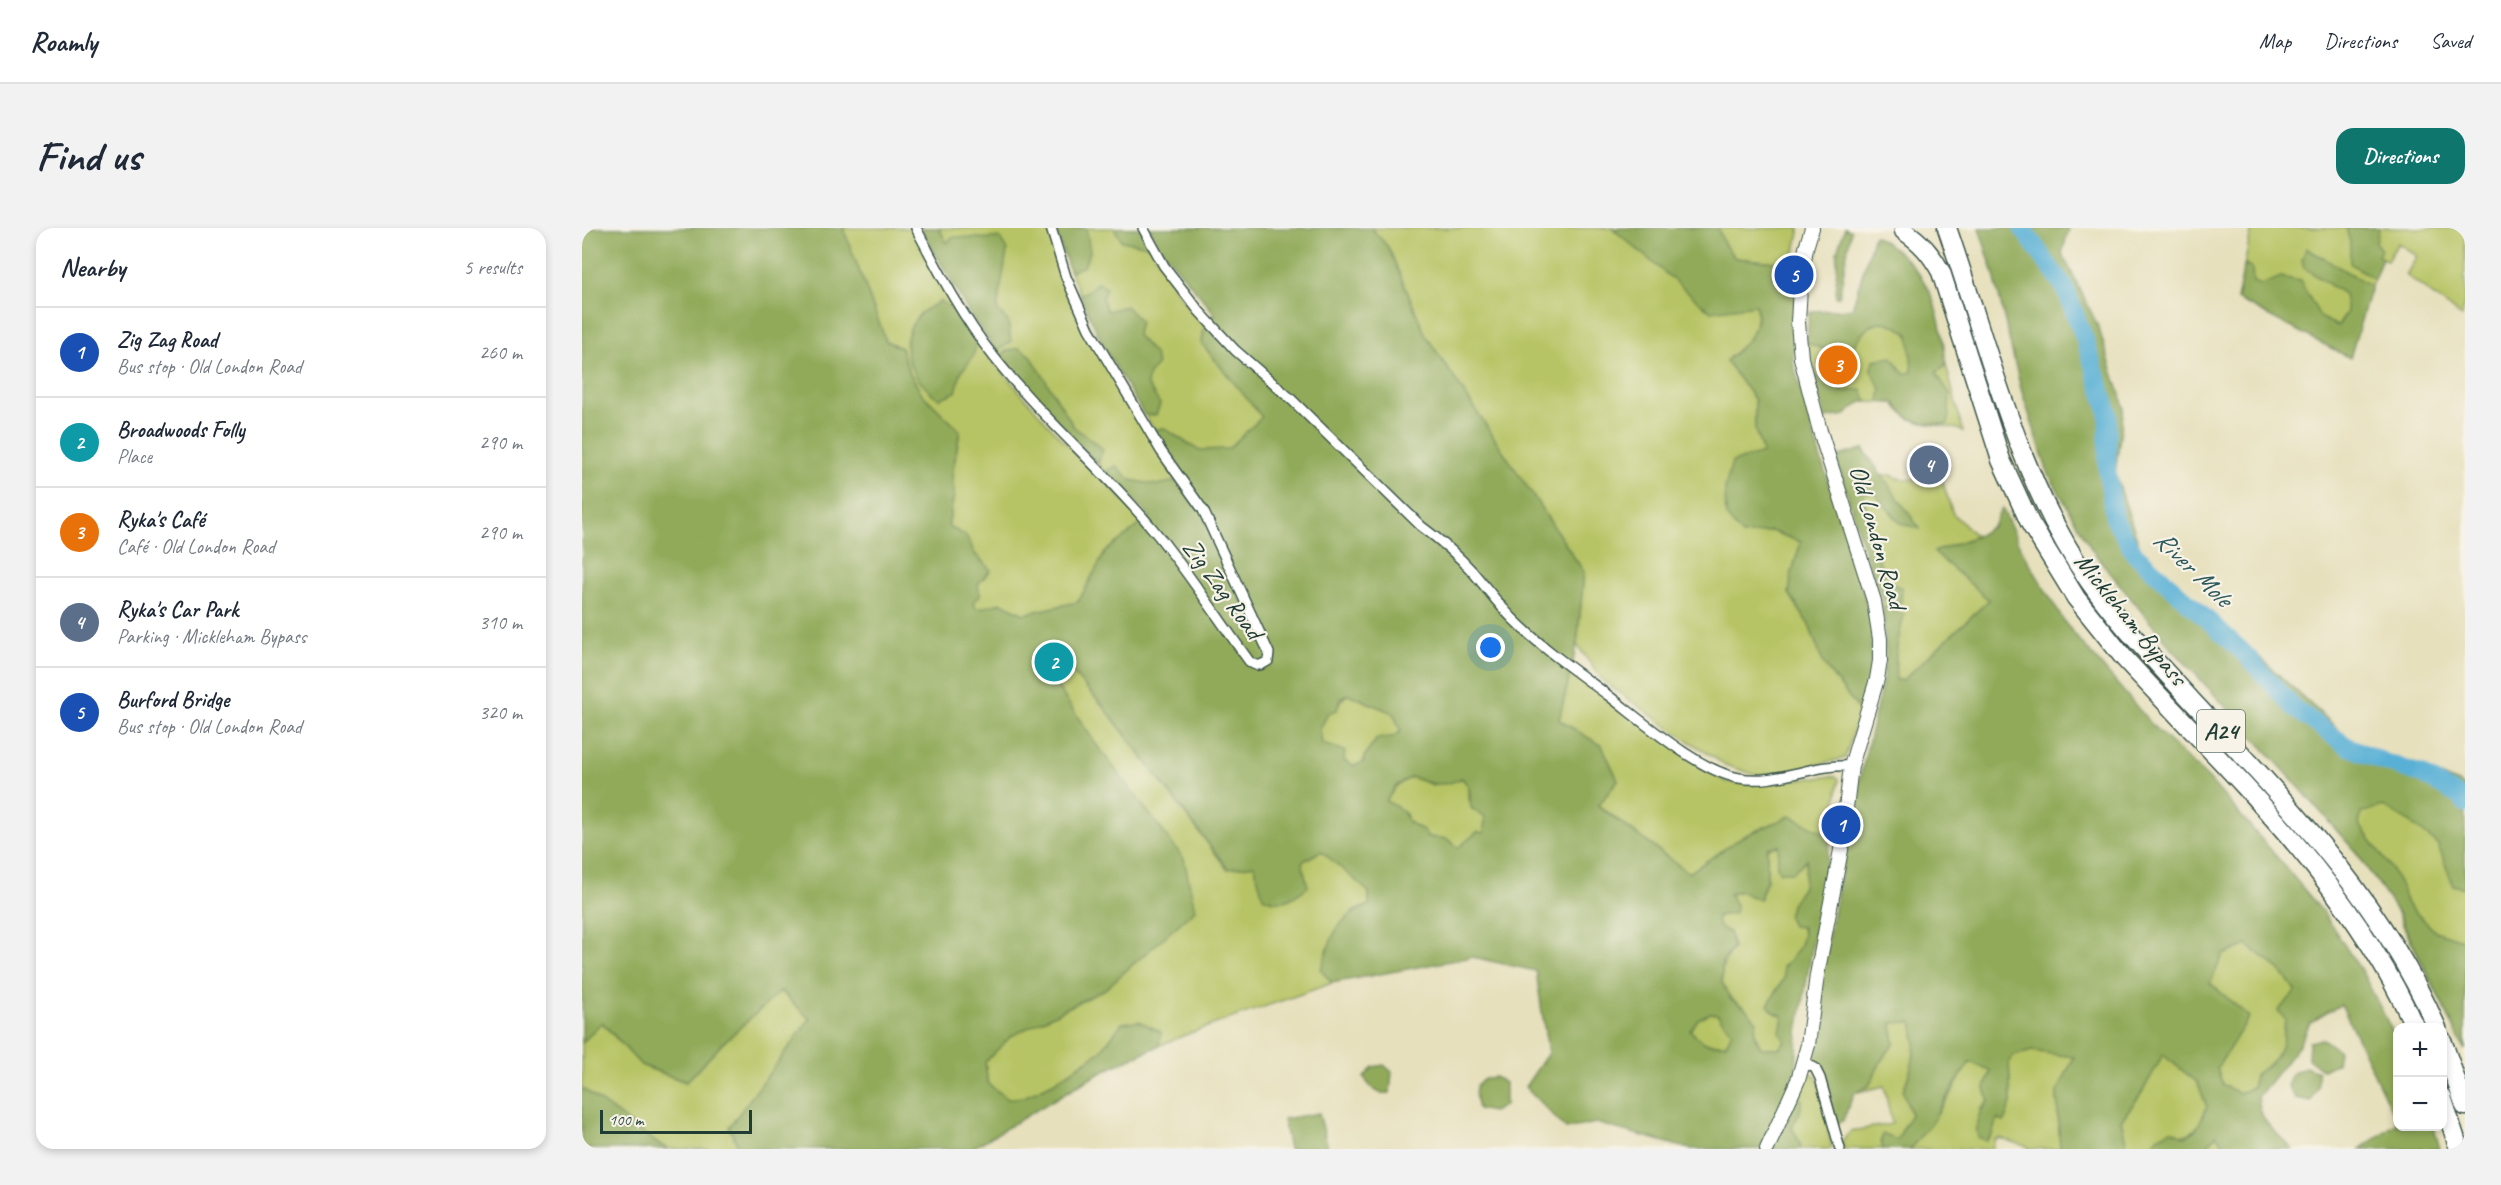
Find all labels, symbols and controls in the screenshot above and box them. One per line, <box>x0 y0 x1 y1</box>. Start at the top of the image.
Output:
text: Roamly <box>30 24 97 59</box>
text: Map <box>2259 28 2291 54</box>
text: Directions <box>2324 28 2397 54</box>
text: Saved <box>2430 28 2471 54</box>
button: Directions <box>2336 128 2465 184</box>
text: Find us <box>36 130 141 183</box>
text: Nearby <box>60 251 125 284</box>
pin: 5 <box>1774 252 1814 298</box>
text: 5 results <box>463 255 522 280</box>
text: Zig Zag Road <box>117 326 217 354</box>
text: 1 <box>75 340 84 365</box>
text: 260 m <box>479 340 522 365</box>
pin: 3 <box>1818 342 1858 388</box>
text: Bus stop · Old London Road <box>117 354 302 379</box>
text: Broadwoods Folly <box>117 416 245 444</box>
text: 2 <box>75 430 84 455</box>
text: 290 m <box>479 430 522 455</box>
pin: 4 <box>1910 442 1948 488</box>
text: Place <box>117 444 152 469</box>
street label: Old London Road <box>1842 461 1915 616</box>
text: Ryka's Café <box>117 506 204 534</box>
text: 3 <box>75 520 84 545</box>
text: 290 m <box>479 520 522 545</box>
water label: River Mole <box>2147 522 2242 617</box>
street label: Zig Zag Road <box>1175 532 1273 649</box>
text: Café · Old London Road <box>117 534 275 559</box>
street label: Mickleham Bypass <box>2067 546 2196 694</box>
text: Ryka's Car Park <box>117 596 238 624</box>
text: 4 <box>75 610 84 635</box>
text: 310 m <box>479 610 522 635</box>
text: Parking · Mickleham Bypass <box>117 624 306 649</box>
your location <box>1476 633 1505 662</box>
pin: 2 <box>1034 640 1074 684</box>
text: Burford Bridge <box>117 686 229 714</box>
text: 5 <box>75 700 84 725</box>
text: 320 m <box>479 700 522 725</box>
road number: A24 <box>2197 710 2245 752</box>
text: Bus stop · Old London Road <box>117 714 302 739</box>
pin: 1 <box>1822 802 1860 848</box>
map controls <box>2393 1023 2447 1131</box>
button: + <box>2393 1023 2447 1077</box>
button: − <box>2393 1077 2447 1131</box>
scale bar <box>600 1107 752 1134</box>
text: 100 m <box>609 1110 643 1130</box>

